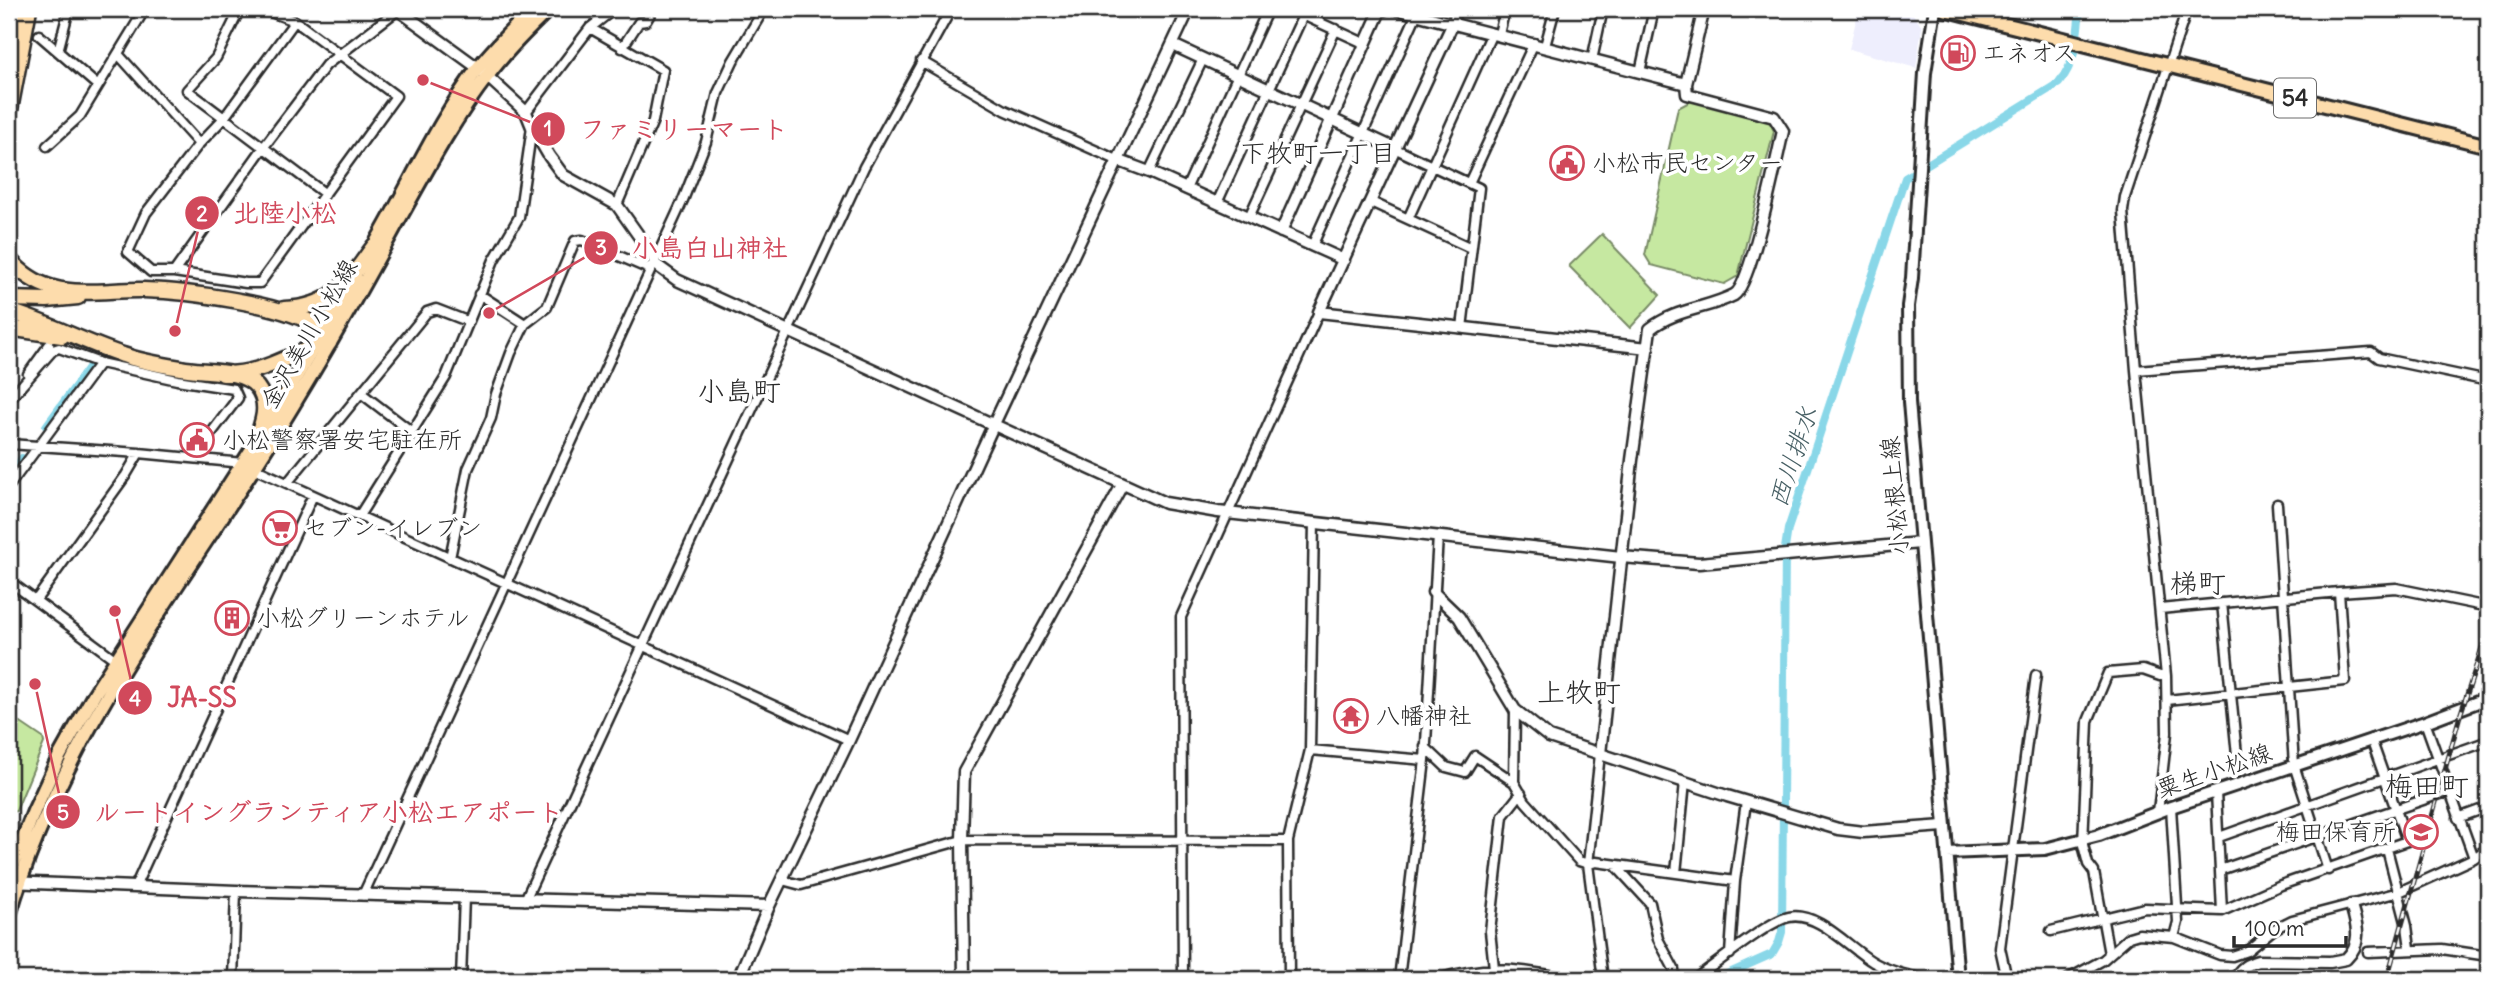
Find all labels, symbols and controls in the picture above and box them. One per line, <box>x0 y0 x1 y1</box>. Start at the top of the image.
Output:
fuel station icon: エネオス <box>1939 34 1977 72</box>
place label: エネオス <box>1982 37 2077 67</box>
road number: 54 <box>2274 78 2316 118</box>
callout: ファミリーマート <box>531 105 802 152</box>
text: ファミリーマート <box>579 112 789 145</box>
text: 1 <box>544 115 552 142</box>
district label: 下牧町一丁目 <box>1240 136 1396 169</box>
public building icon: 小松市民センター <box>1548 144 1586 182</box>
place label: 小松市民センター <box>1592 147 1783 177</box>
callout: 北陸小松 <box>184 190 351 237</box>
text: 北陸小松 <box>233 196 337 229</box>
text: 2 <box>196 200 208 227</box>
callout: 小島白山神社 <box>583 224 802 271</box>
text: 小島白山神社 <box>632 231 788 264</box>
text: 3 <box>595 234 607 261</box>
street label: 金沢美川小松線 <box>253 253 363 414</box>
district label: 小島町 <box>697 373 781 409</box>
water label: 西川排水 <box>1761 402 1824 511</box>
public building icon: 小松警察署安宅駐在所 <box>178 421 216 459</box>
place label: 小松警察署安宅駐在所 <box>222 424 462 454</box>
street label: 小松根上線 <box>1874 435 1914 557</box>
supermarket icon: セブン-イレブン <box>261 509 299 547</box>
place label: セブン-イレブン <box>304 512 482 542</box>
district label: 梯町 <box>2170 565 2226 601</box>
building icon: 小松グリーンホテル <box>213 599 251 637</box>
place label: 小松グリーンホテル <box>256 602 470 632</box>
district label: 上牧町 <box>1537 674 1621 710</box>
callout: JA-SS <box>118 675 250 722</box>
text: JA-SS <box>167 681 237 714</box>
text: 4 <box>129 685 141 712</box>
temple icon: 八幡神社 <box>1332 697 1370 735</box>
place label: 八幡神社 <box>1376 700 1472 730</box>
street label: 粟生小松線 <box>2152 736 2275 804</box>
district label: 梅田町 <box>2385 768 2469 804</box>
callout: ルートイングランティア小松エアポート <box>46 789 578 836</box>
text: ルートイングランティア小松エアポート <box>94 795 564 828</box>
text: 5 <box>57 799 69 826</box>
school or university icon: 梅田保育所 <box>2402 813 2440 851</box>
place label: 梅田保育所 <box>2276 816 2396 846</box>
scale bar <box>2234 904 2346 948</box>
text: 100 m <box>2245 915 2304 942</box>

